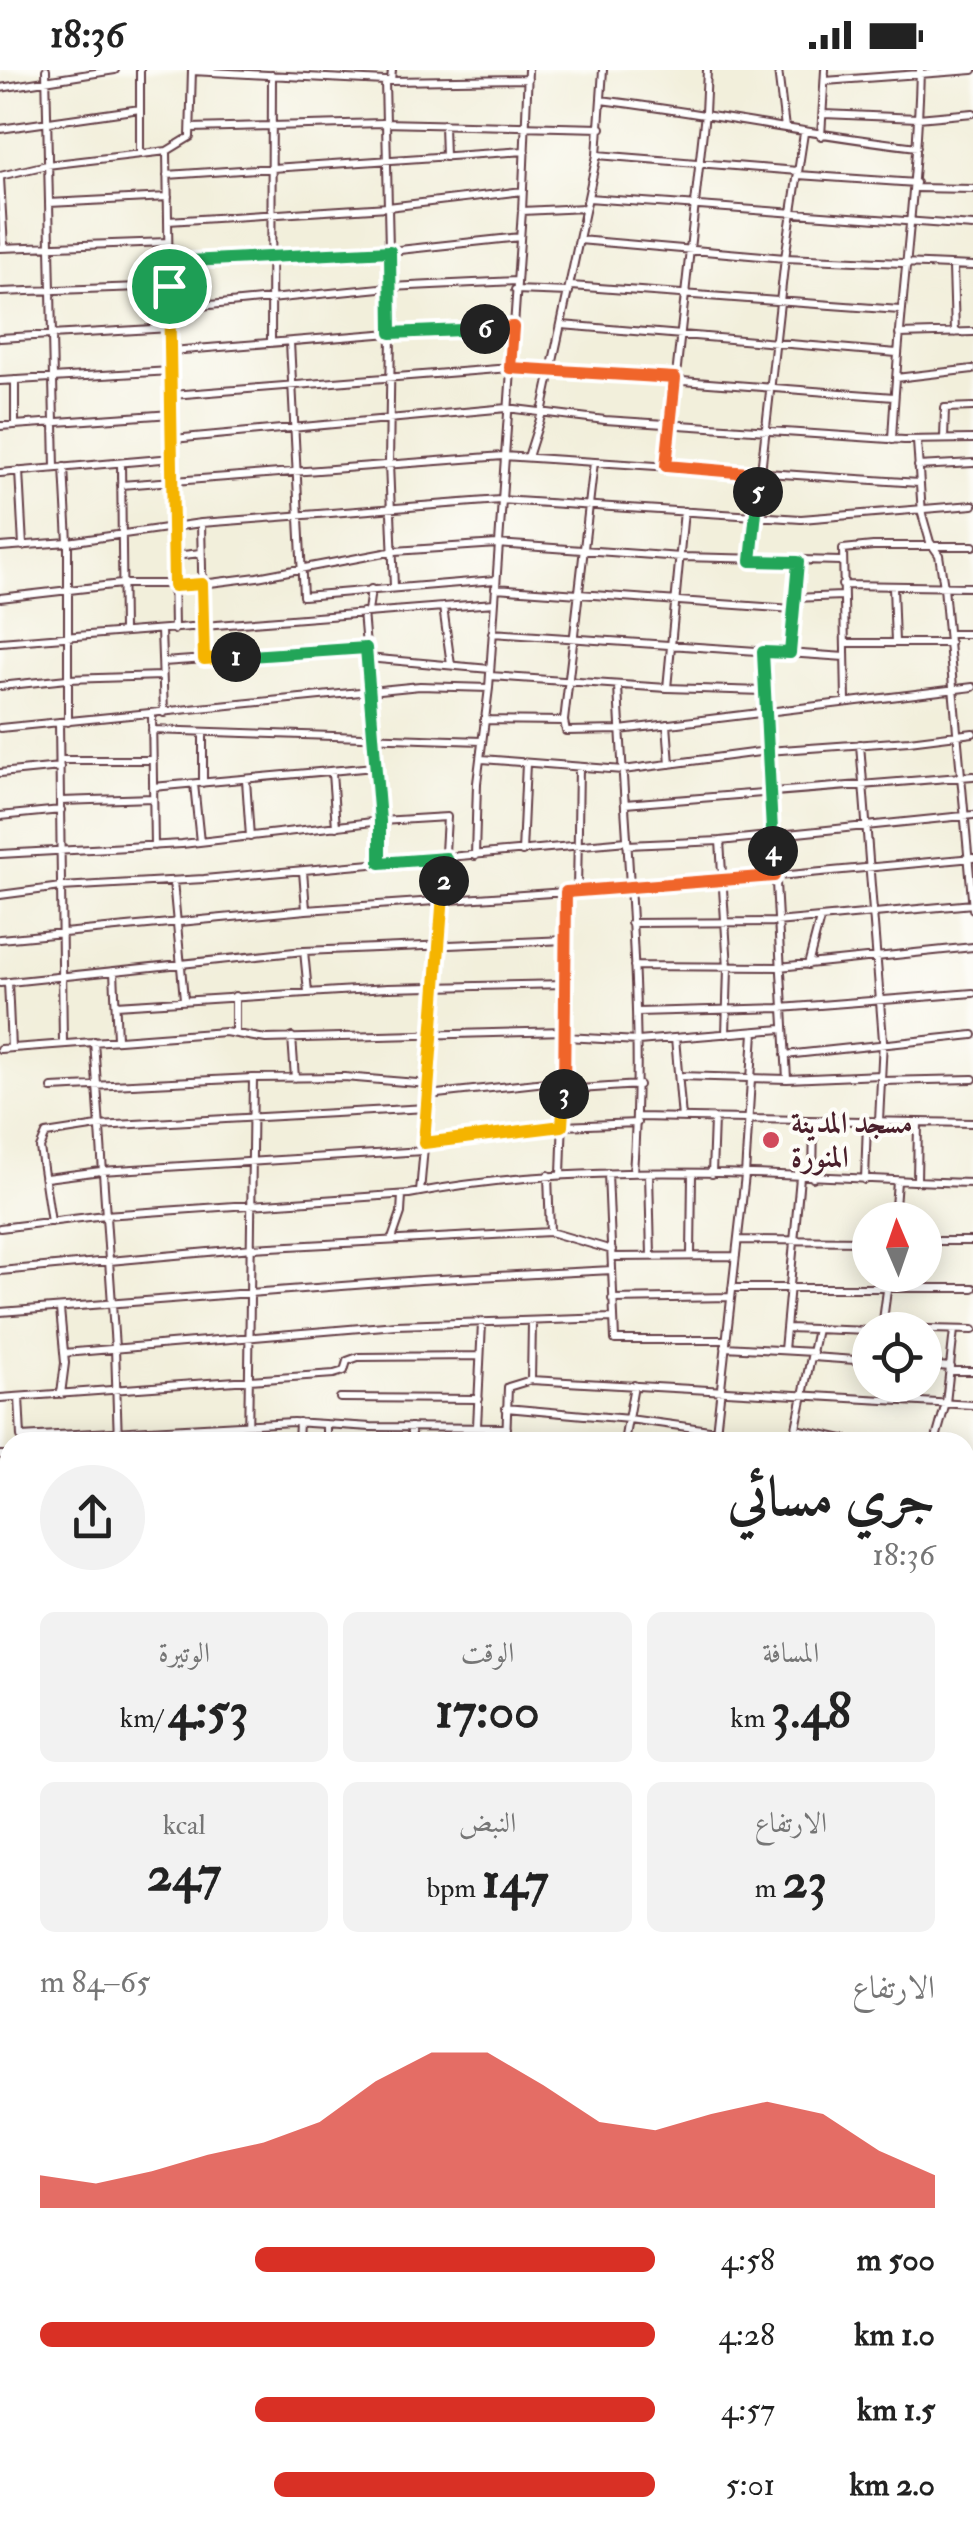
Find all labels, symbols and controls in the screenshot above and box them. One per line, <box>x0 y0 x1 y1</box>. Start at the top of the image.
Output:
text: 18:36 <box>50 11 125 59</box>
pin <box>127 244 212 329</box>
icon: arrive <box>142 259 197 314</box>
pin: 6 <box>460 304 510 354</box>
text: 6 <box>478 311 492 346</box>
pin: 5 <box>733 467 783 517</box>
text: 5 <box>752 474 764 509</box>
pin: 1 <box>211 632 261 682</box>
text: 1 <box>231 639 241 674</box>
pin: 4 <box>748 826 798 876</box>
text: 4 <box>765 833 781 868</box>
pin: 2 <box>419 856 469 906</box>
text: 2 <box>437 863 451 898</box>
pin: 3 <box>539 1069 589 1119</box>
text: 3 <box>559 1076 569 1111</box>
place label: مسجد المدينة المنورة <box>791 1105 913 1176</box>
marker: مسجد المدينة المنورة <box>760 1129 782 1151</box>
north arrow <box>852 1202 942 1292</box>
map controls <box>852 1202 942 1402</box>
button: locate <box>852 1312 942 1402</box>
text: جري مسائي <box>728 1463 935 1532</box>
button: share <box>40 1465 145 1570</box>
text: 18:36 <box>872 1535 935 1575</box>
text: الوتيرة <box>158 1636 210 1671</box>
text: الوقت <box>461 1636 514 1671</box>
text: المسافة <box>762 1636 819 1671</box>
text: 4:53 <box>168 1680 249 1743</box>
text: 17:00 <box>435 1680 540 1743</box>
text: 3.48 <box>771 1680 851 1743</box>
text: /km <box>120 1701 168 1736</box>
text: km <box>730 1701 771 1736</box>
text: النبض <box>459 1806 516 1841</box>
text: الارتفاع <box>755 1806 827 1841</box>
text: kcal <box>163 1808 206 1843</box>
text: 247 <box>147 1843 221 1906</box>
text: 147 <box>482 1850 549 1913</box>
text: 23 <box>782 1850 827 1913</box>
text: bpm <box>426 1871 482 1906</box>
text: m <box>755 1871 782 1906</box>
text: 65–84 m <box>40 1962 150 2002</box>
text: الارتفاع <box>852 1968 935 2008</box>
text: 4:58 <box>721 2240 775 2280</box>
text: 500 m <box>857 2240 935 2280</box>
text: 4:28 <box>719 2315 775 2355</box>
text: 1.0 km <box>854 2315 935 2355</box>
text: 4:57 <box>721 2390 775 2430</box>
text: 1.5 km <box>857 2390 935 2430</box>
text: 5:01 <box>725 2465 775 2505</box>
text: 2.0 km <box>849 2465 935 2505</box>

